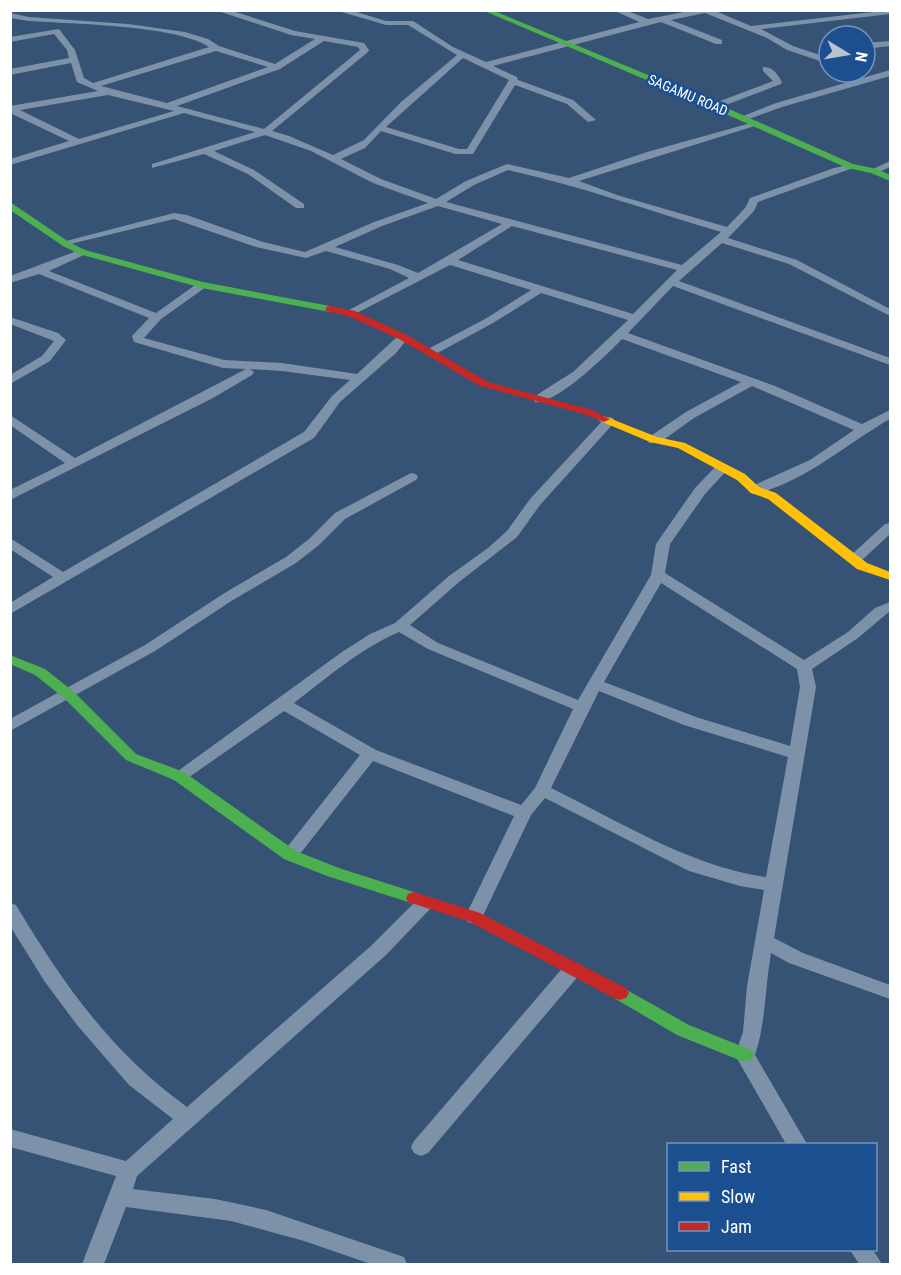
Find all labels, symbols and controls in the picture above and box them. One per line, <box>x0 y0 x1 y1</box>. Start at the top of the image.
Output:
north arrow <box>817 24 877 84</box>
text: N <box>851 50 871 63</box>
street label: SAGAMU ROAD <box>646 71 730 119</box>
legend <box>667 1143 877 1251</box>
text: Fast <box>721 1156 752 1177</box>
text: Slow <box>721 1186 756 1207</box>
text: Jam <box>721 1216 752 1237</box>

